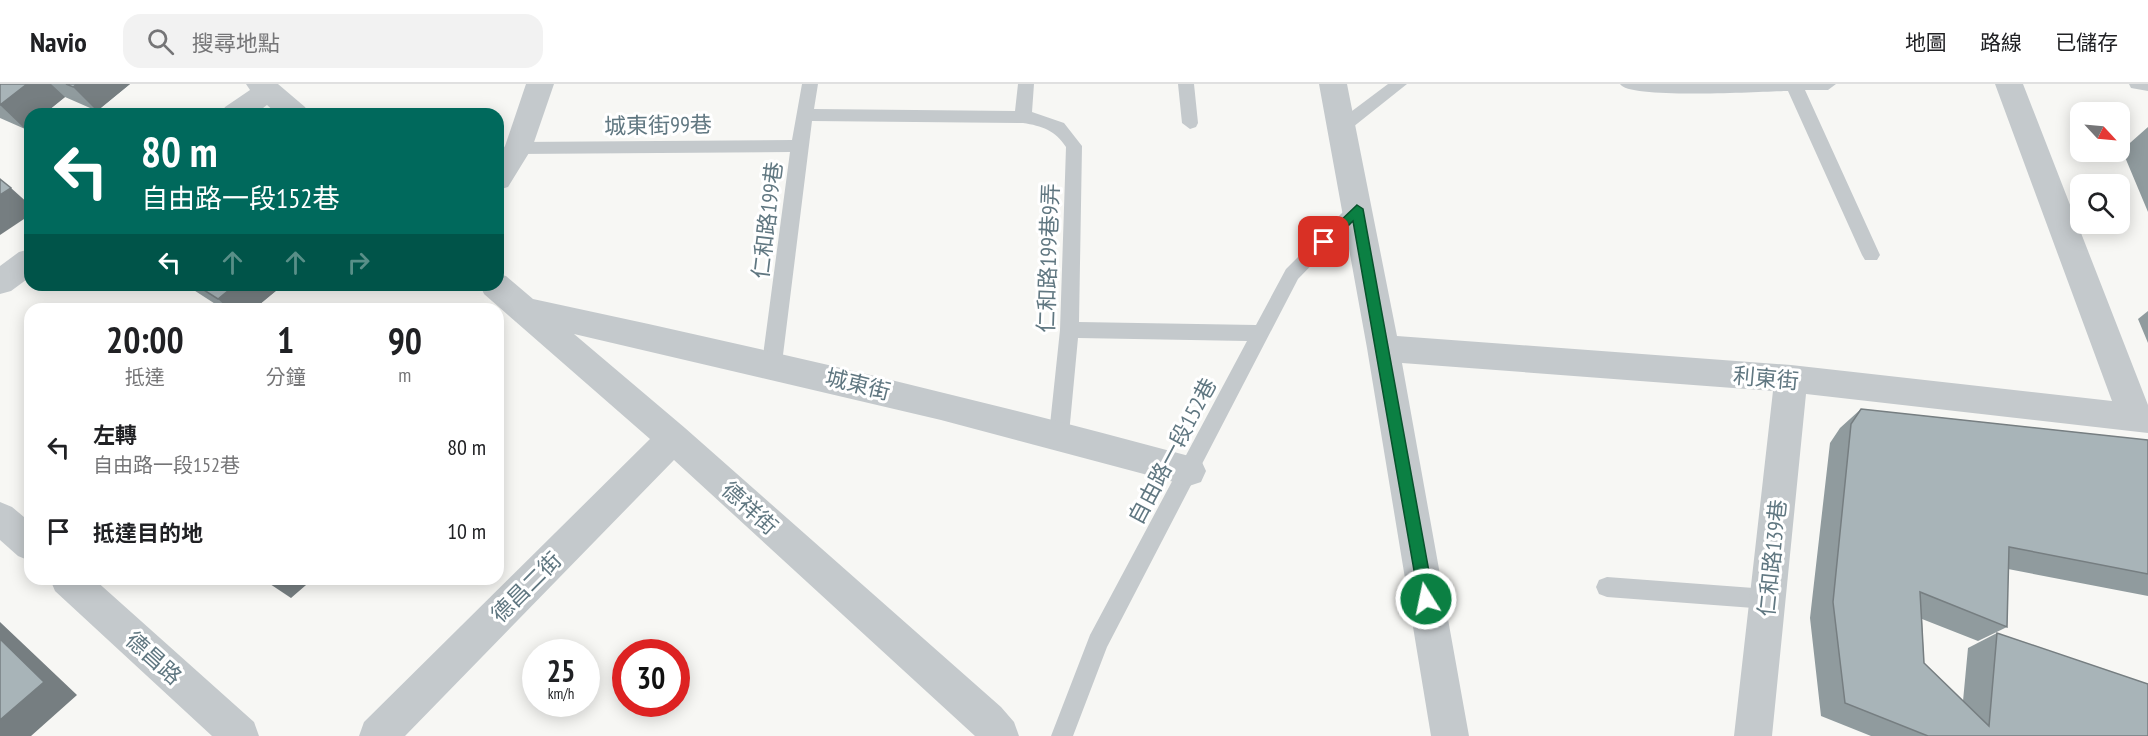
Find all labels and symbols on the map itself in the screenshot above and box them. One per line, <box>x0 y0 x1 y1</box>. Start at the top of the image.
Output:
north arrow <box>2070 102 2130 162</box>
street label: 城東街99巷 <box>604 110 712 140</box>
street label: 仁和路199巷 <box>746 160 788 280</box>
street label: 仁和路199巷9弄 <box>1031 183 1065 333</box>
pin <box>1298 216 1349 267</box>
street label: 利東街 <box>1732 361 1800 395</box>
street label: 城東街 <box>823 362 893 406</box>
street label: 自由路一段152巷 <box>1122 373 1222 529</box>
street label: 德祥街 <box>716 476 784 540</box>
street label: 仁和路139巷 <box>1752 498 1792 618</box>
street label: 德昌二街 <box>485 546 567 628</box>
position arrow <box>1394 567 1458 631</box>
street label: 德昌路 <box>120 626 188 690</box>
speed limit sign: 30 <box>612 639 690 717</box>

